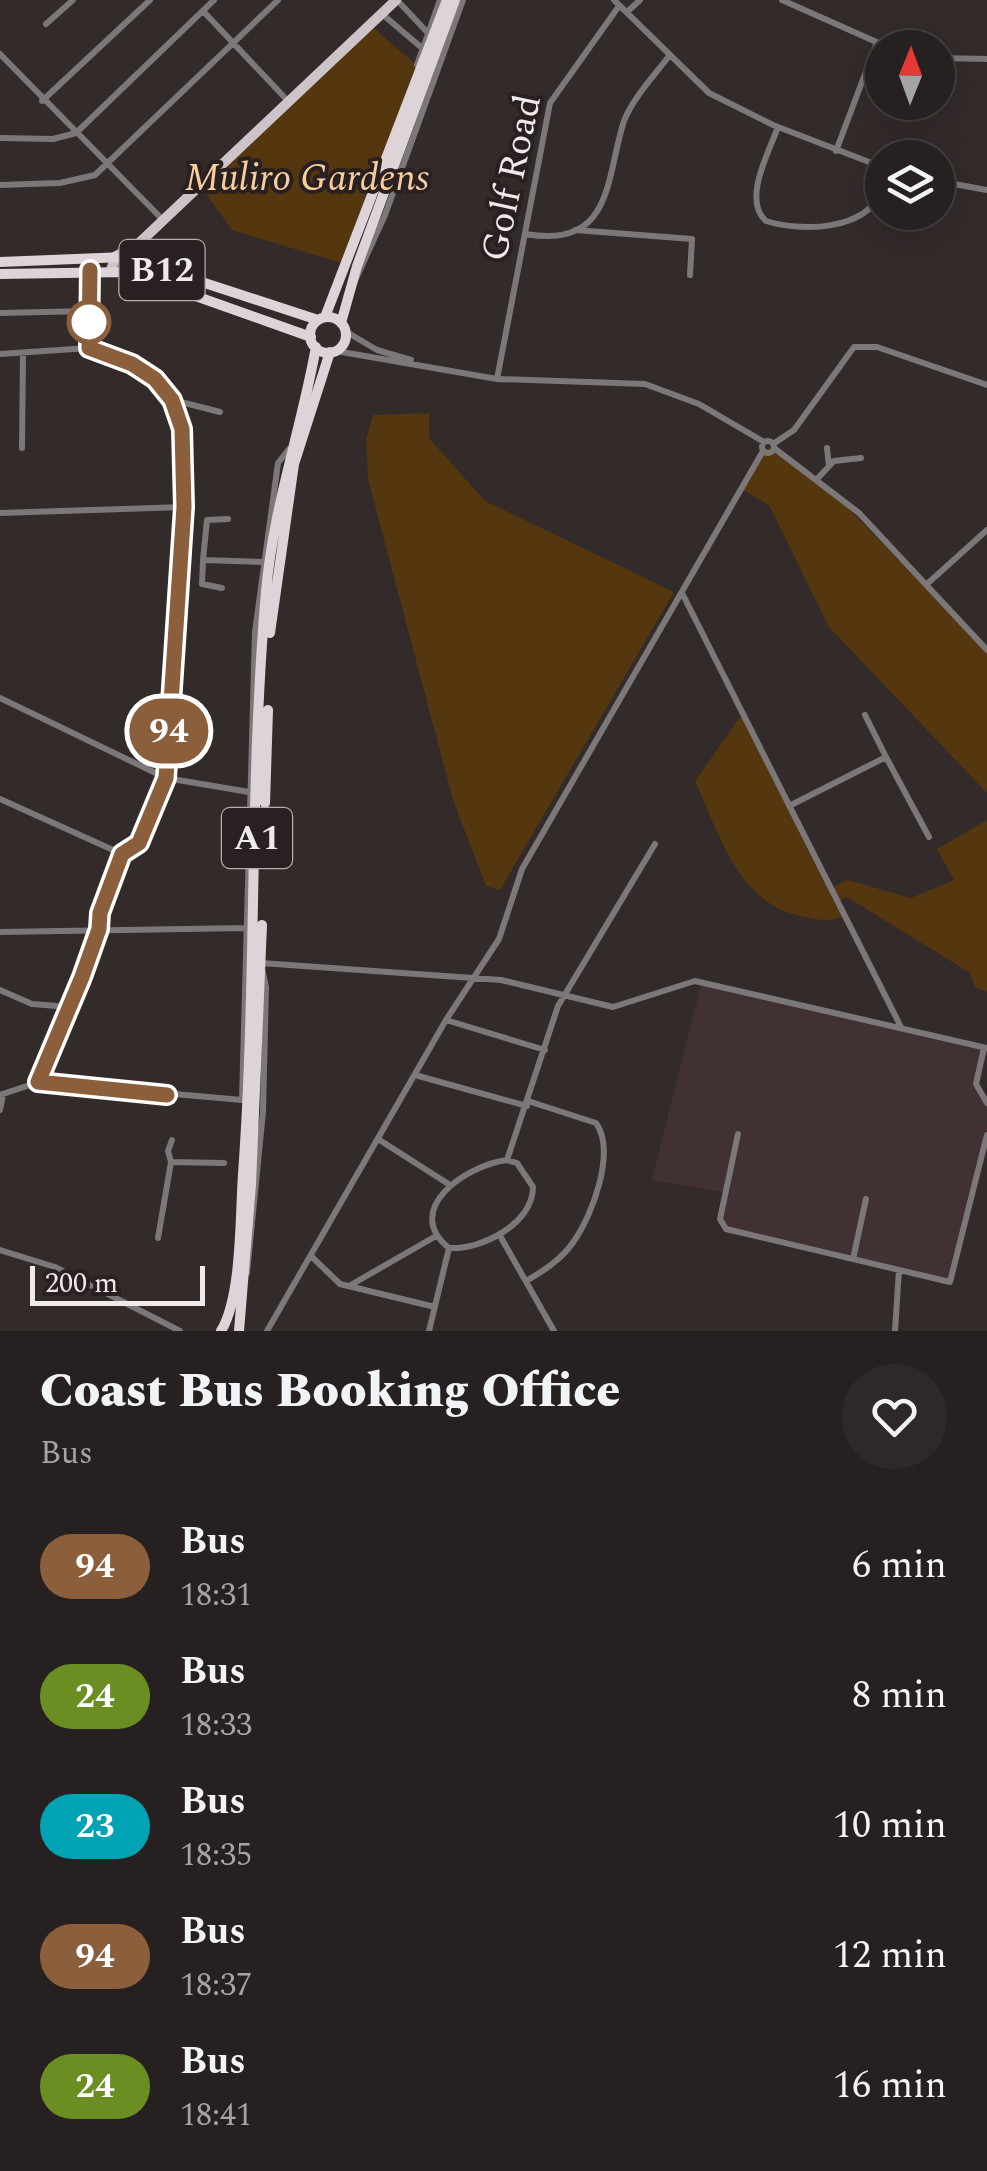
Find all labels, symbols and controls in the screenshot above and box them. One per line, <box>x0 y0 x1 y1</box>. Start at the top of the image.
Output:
north arrow <box>865 30 955 120</box>
map controls <box>865 30 955 230</box>
street label: Golf Road <box>466 89 558 267</box>
button: layers <box>865 140 955 230</box>
park label: Muliro Gardens <box>185 150 429 208</box>
road number: B12 <box>120 240 204 300</box>
unlabelled marker <box>68 301 110 343</box>
line badge: 94 <box>124 698 214 764</box>
text: 94 <box>149 705 189 758</box>
road number: A1 <box>222 808 292 868</box>
scale bar <box>30 1261 205 1306</box>
text: 200 m <box>45 1262 118 1305</box>
text: Coast Bus Booking Office <box>40 1355 620 1428</box>
button: heart <box>842 1364 947 1469</box>
text: Bus <box>40 1429 93 1478</box>
text: Bus <box>180 1513 246 1571</box>
text: 6 min <box>852 1537 947 1595</box>
text: 94 <box>75 1540 115 1593</box>
text: 18:31 <box>180 1571 252 1620</box>
text: Bus <box>180 1643 246 1701</box>
text: 8 min <box>852 1667 947 1725</box>
text: 24 <box>75 1670 115 1723</box>
text: 18:33 <box>180 1701 252 1750</box>
text: Bus <box>180 1773 246 1831</box>
text: 10 min <box>833 1797 947 1855</box>
text: 23 <box>75 1800 115 1853</box>
text: 18:35 <box>180 1831 252 1880</box>
text: Bus <box>180 1903 246 1961</box>
text: 12 min <box>833 1927 947 1985</box>
text: 94 <box>75 1930 115 1983</box>
text: 18:37 <box>180 1961 252 2010</box>
text: Bus <box>180 2033 246 2091</box>
text: 16 min <box>833 2057 947 2115</box>
text: 24 <box>75 2060 115 2113</box>
text: 18:41 <box>180 2091 252 2140</box>

